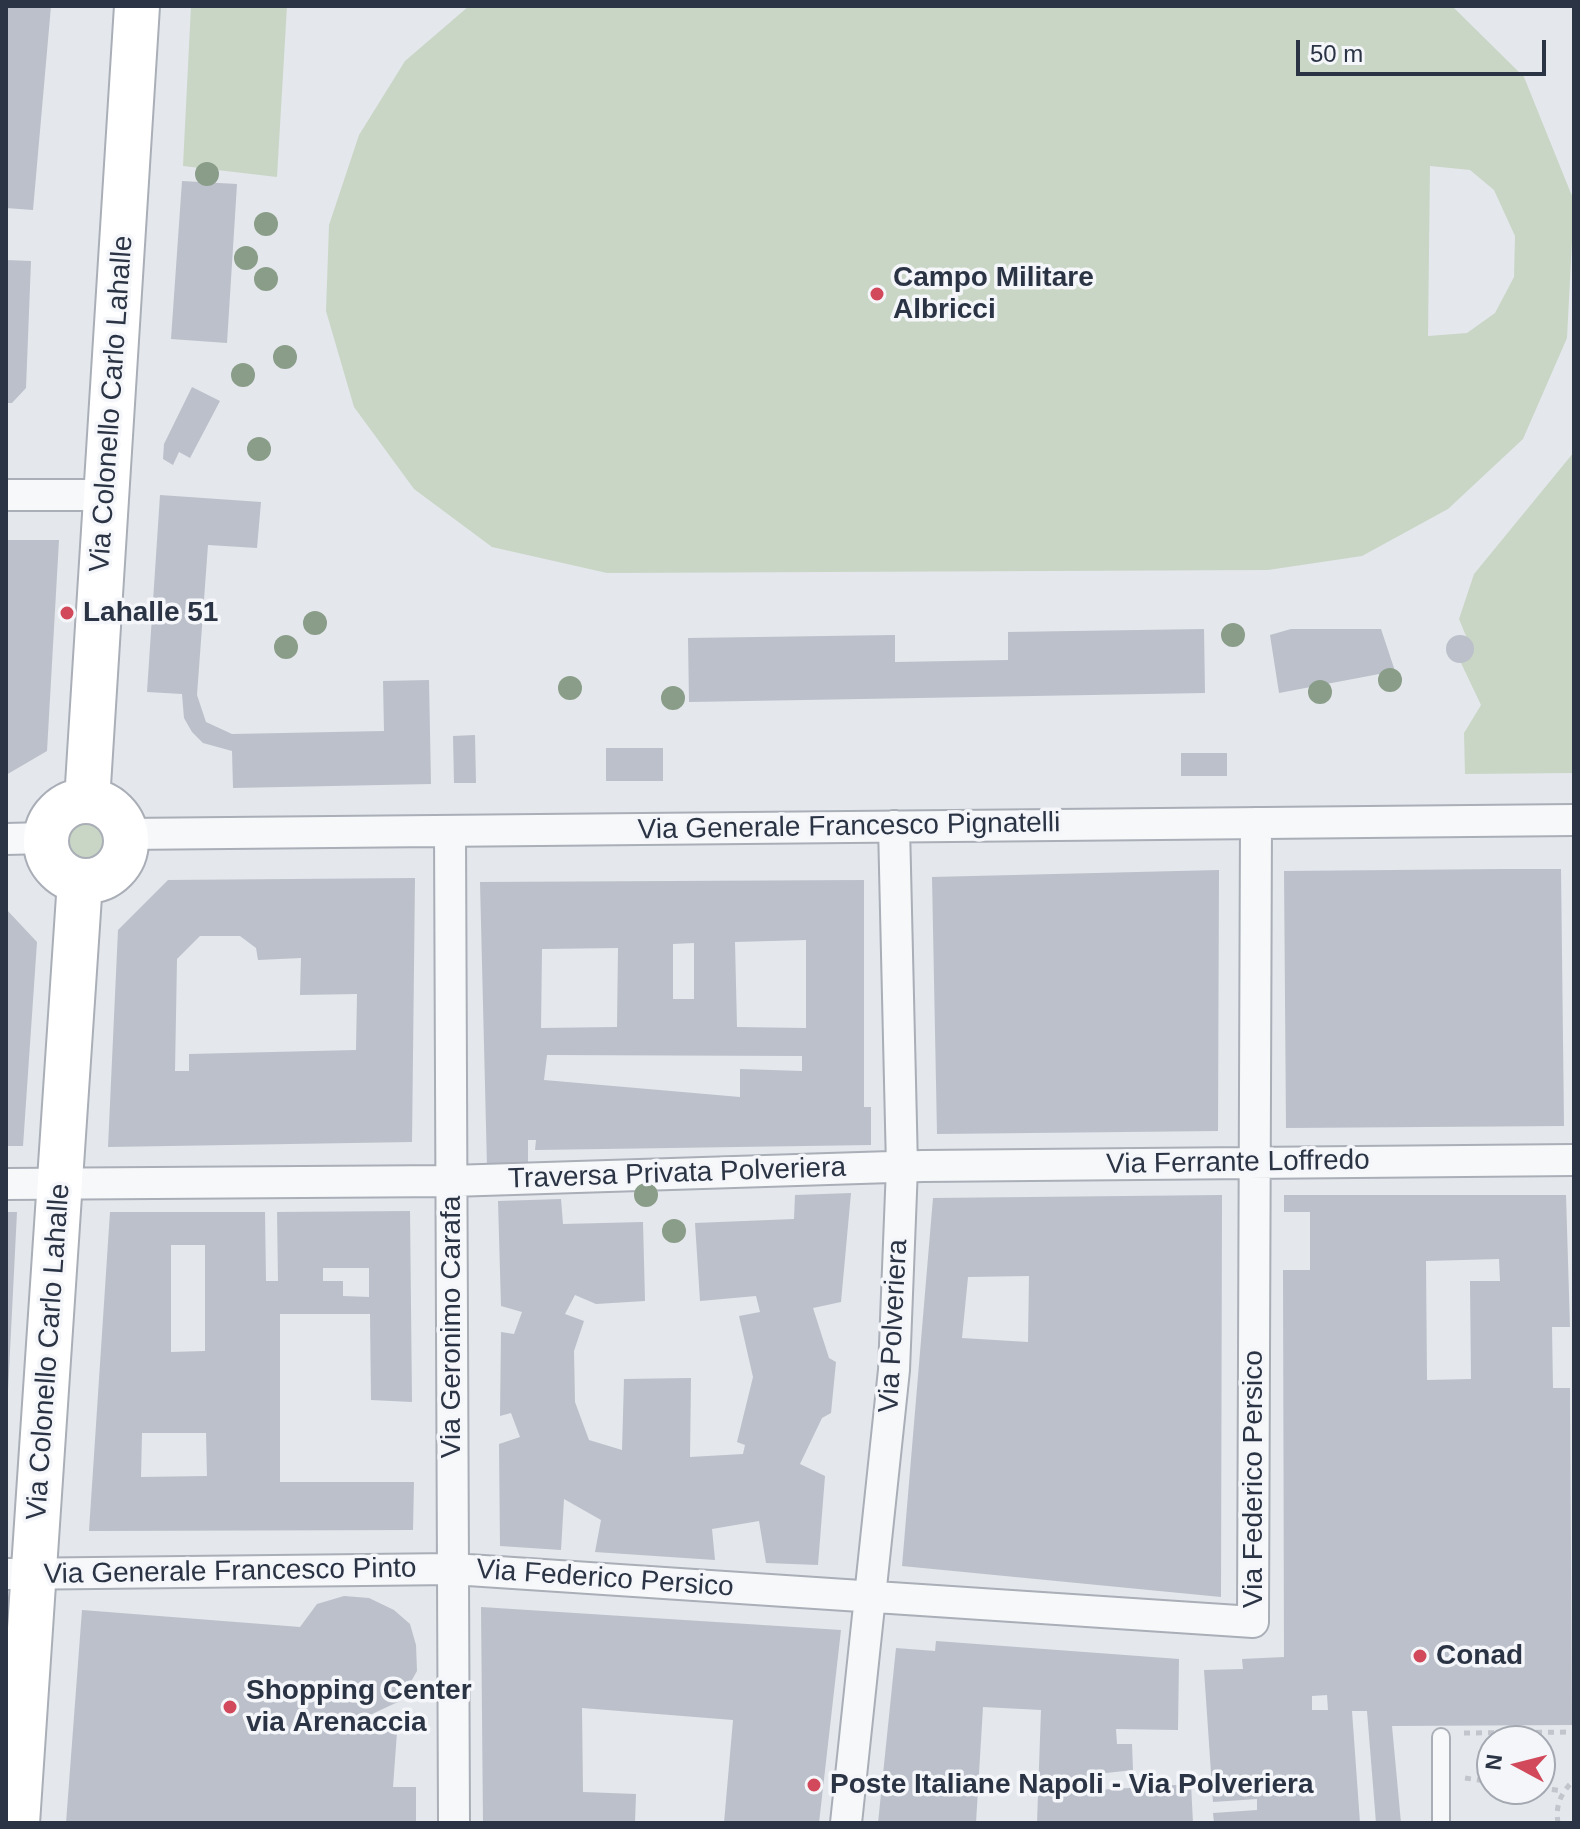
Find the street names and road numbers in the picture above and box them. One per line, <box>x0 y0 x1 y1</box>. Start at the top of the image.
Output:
street label: Via Colonello Carlo Lahalle <box>83 235 141 573</box>
street label: Via Generale Francesco Pignatelli <box>637 807 1061 847</box>
street label: Via Ferrante Loffredo <box>1106 1144 1370 1182</box>
street label: Traversa Privata Polveriera <box>507 1151 847 1197</box>
street label: Via Colonello Carlo Lahalle <box>20 1183 78 1521</box>
street label: Via Geronimo Carafa <box>435 1196 469 1458</box>
street label: Via Polveriera <box>873 1238 915 1414</box>
street label: Via Federico Persico <box>1237 1350 1271 1608</box>
street label: Via Generale Francesco Pinto <box>43 1552 417 1592</box>
street label: Via Federico Persico <box>475 1553 735 1605</box>

